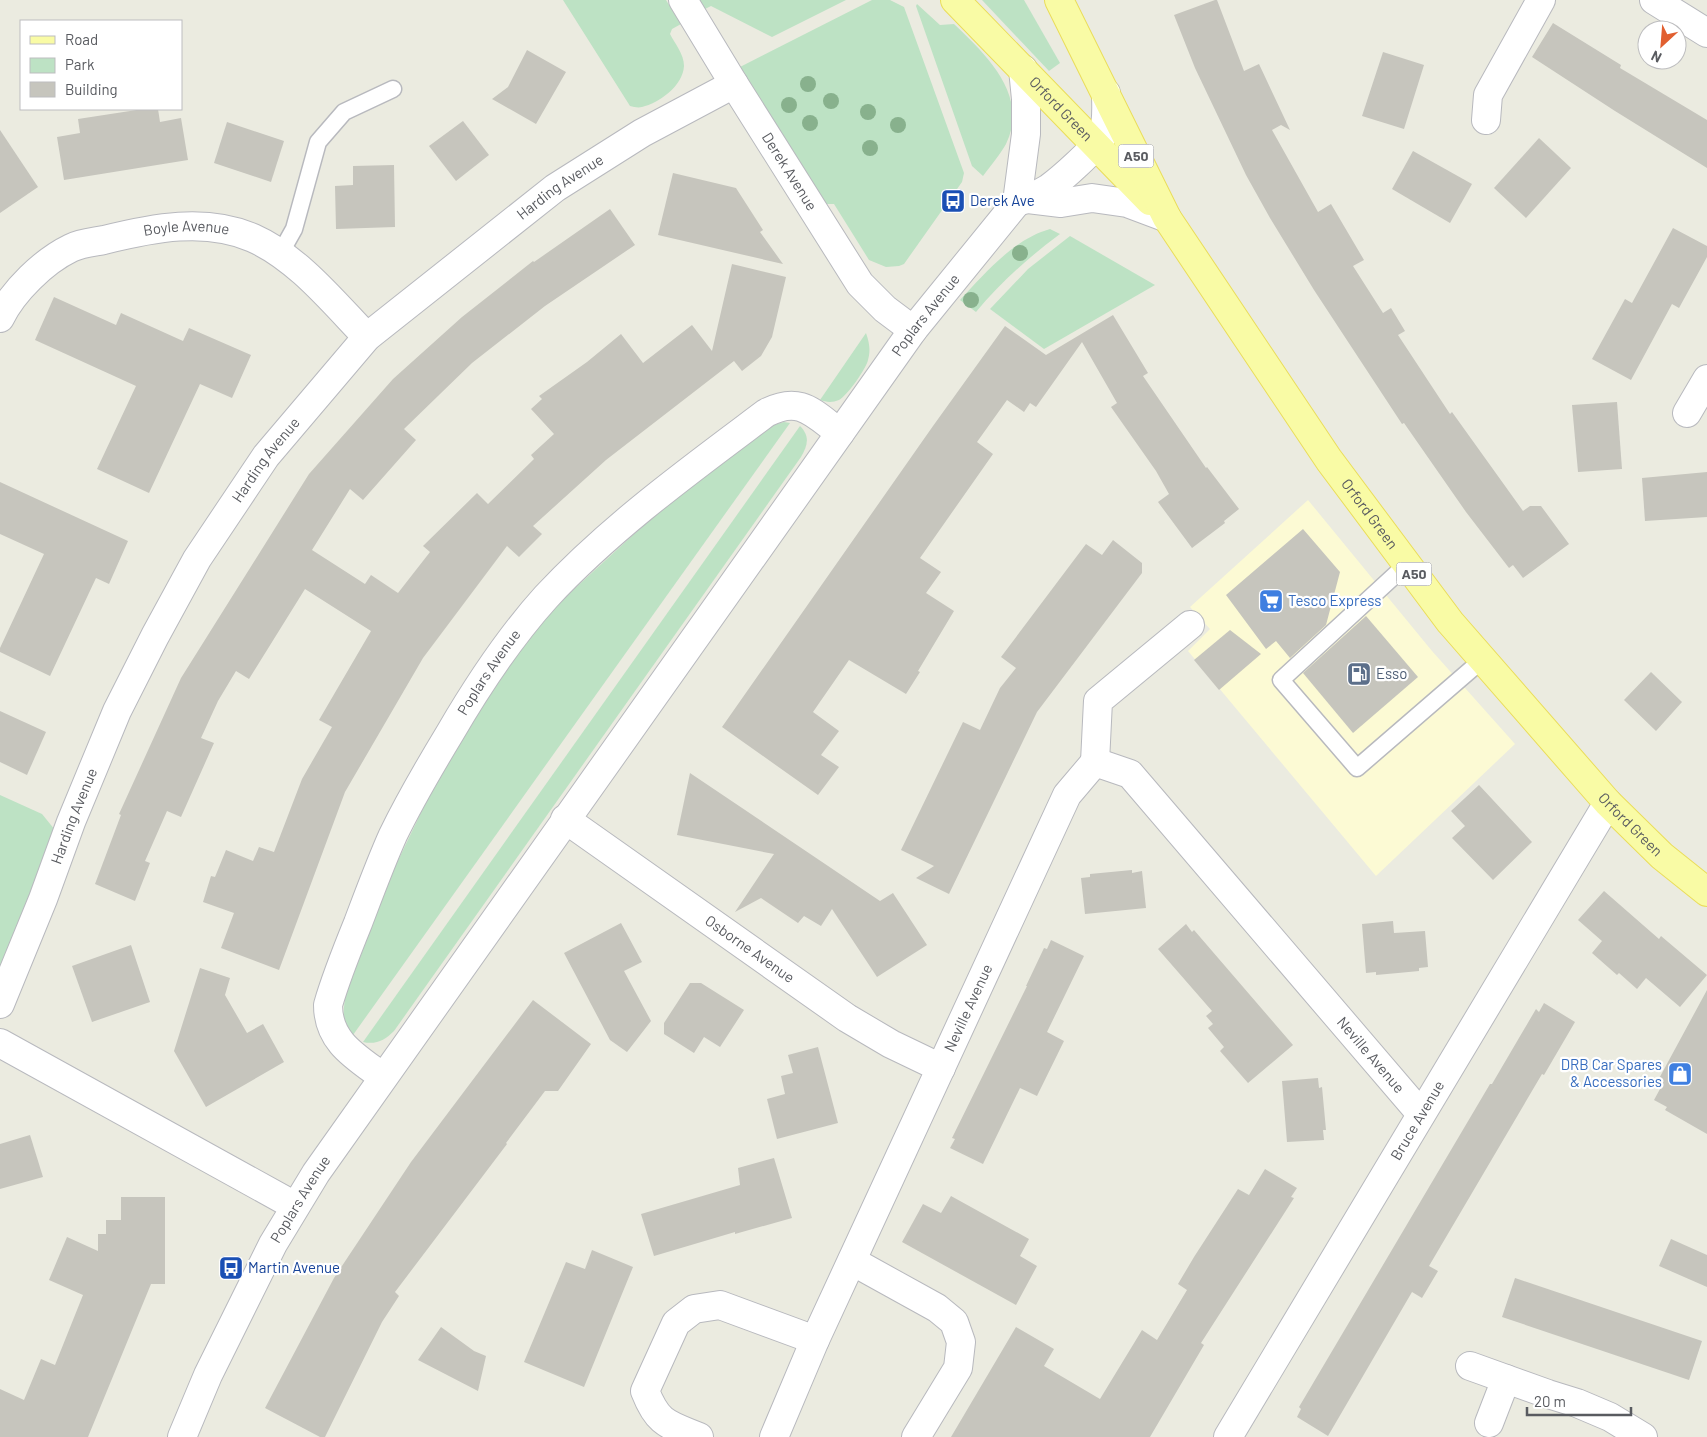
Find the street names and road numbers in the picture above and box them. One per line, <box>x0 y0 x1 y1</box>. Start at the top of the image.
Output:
street label: Orford Green <box>1026 72 1097 145</box>
street label: Derek Avenue <box>759 129 821 214</box>
road number: A50 <box>1118 144 1154 168</box>
street label: Harding Avenue <box>513 150 606 223</box>
street label: Boyle Avenue <box>142 216 231 239</box>
street label: Poplars Avenue <box>887 270 963 359</box>
street label: Harding Avenue <box>228 413 303 505</box>
street label: Orford Green <box>1338 475 1402 552</box>
road number: A50 <box>1396 562 1432 586</box>
street label: Poplars Avenue <box>453 625 524 718</box>
street label: Harding Avenue <box>46 765 100 866</box>
street label: Orford Green <box>1595 788 1667 860</box>
street label: Osborne Avenue <box>702 911 798 986</box>
street label: Neville Avenue <box>940 961 996 1054</box>
street label: Neville Avenue <box>1334 1013 1409 1096</box>
street label: Bruce Avenue <box>1386 1077 1448 1163</box>
street label: Poplars Avenue <box>266 1151 334 1246</box>

